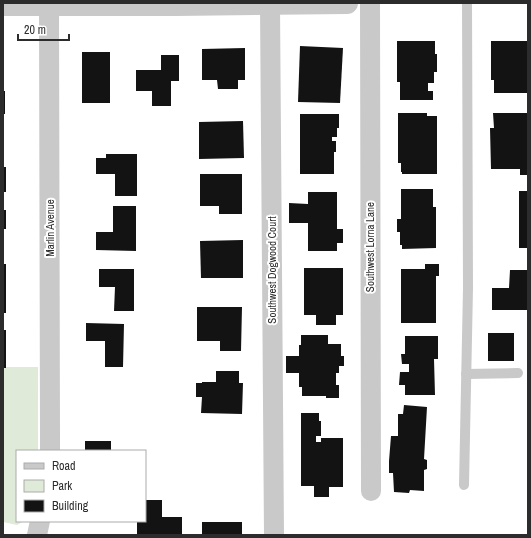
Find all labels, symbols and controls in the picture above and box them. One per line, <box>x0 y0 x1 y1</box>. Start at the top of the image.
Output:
scale bar <box>18 16 69 42</box>
text: 20 m <box>24 22 46 38</box>
street label: Marlin Avenue <box>43 199 57 257</box>
street label: Southwest Lorna Lane <box>363 202 377 292</box>
street label: Southwest Dogwood Court <box>265 216 279 324</box>
legend <box>16 450 146 522</box>
text: Road <box>52 458 76 474</box>
text: Park <box>52 478 72 494</box>
text: Building <box>52 498 89 514</box>

